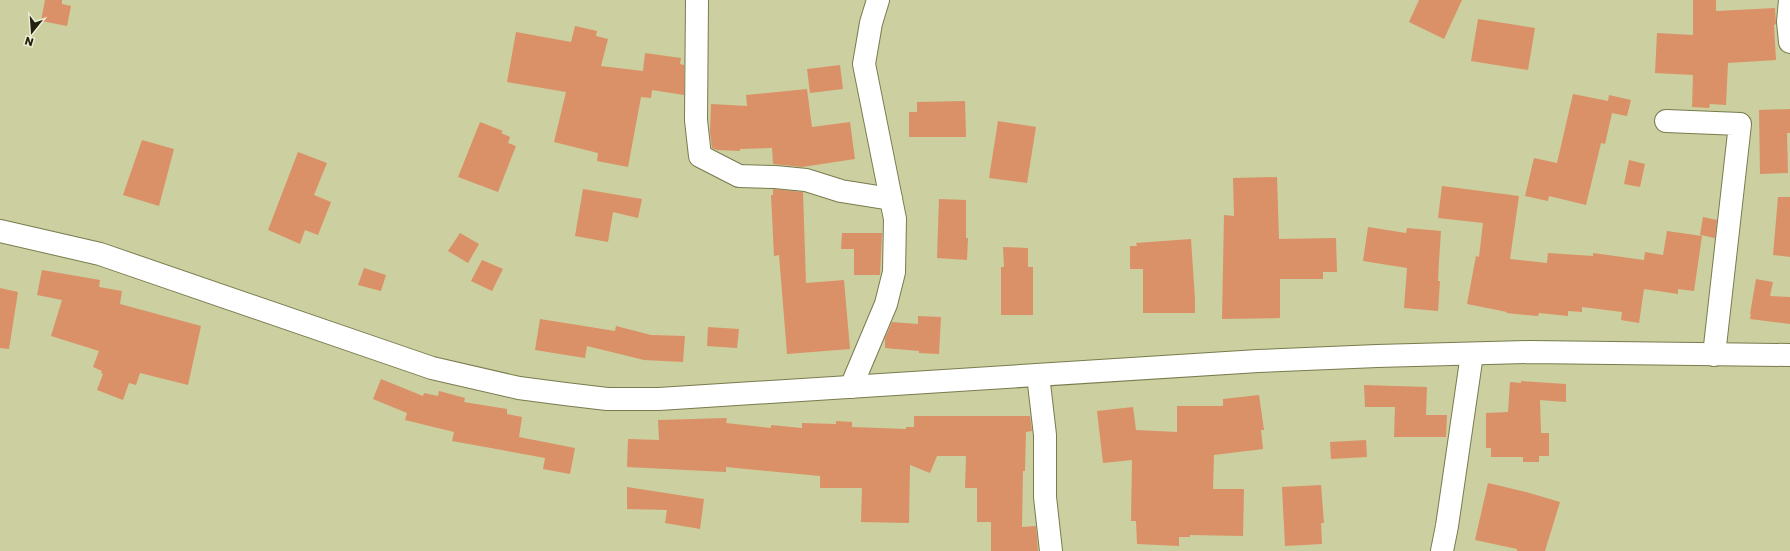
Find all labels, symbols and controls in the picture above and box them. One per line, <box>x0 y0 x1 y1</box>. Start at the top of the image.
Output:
north arrow <box>12 12 52 52</box>
text: N <box>23 33 35 50</box>

